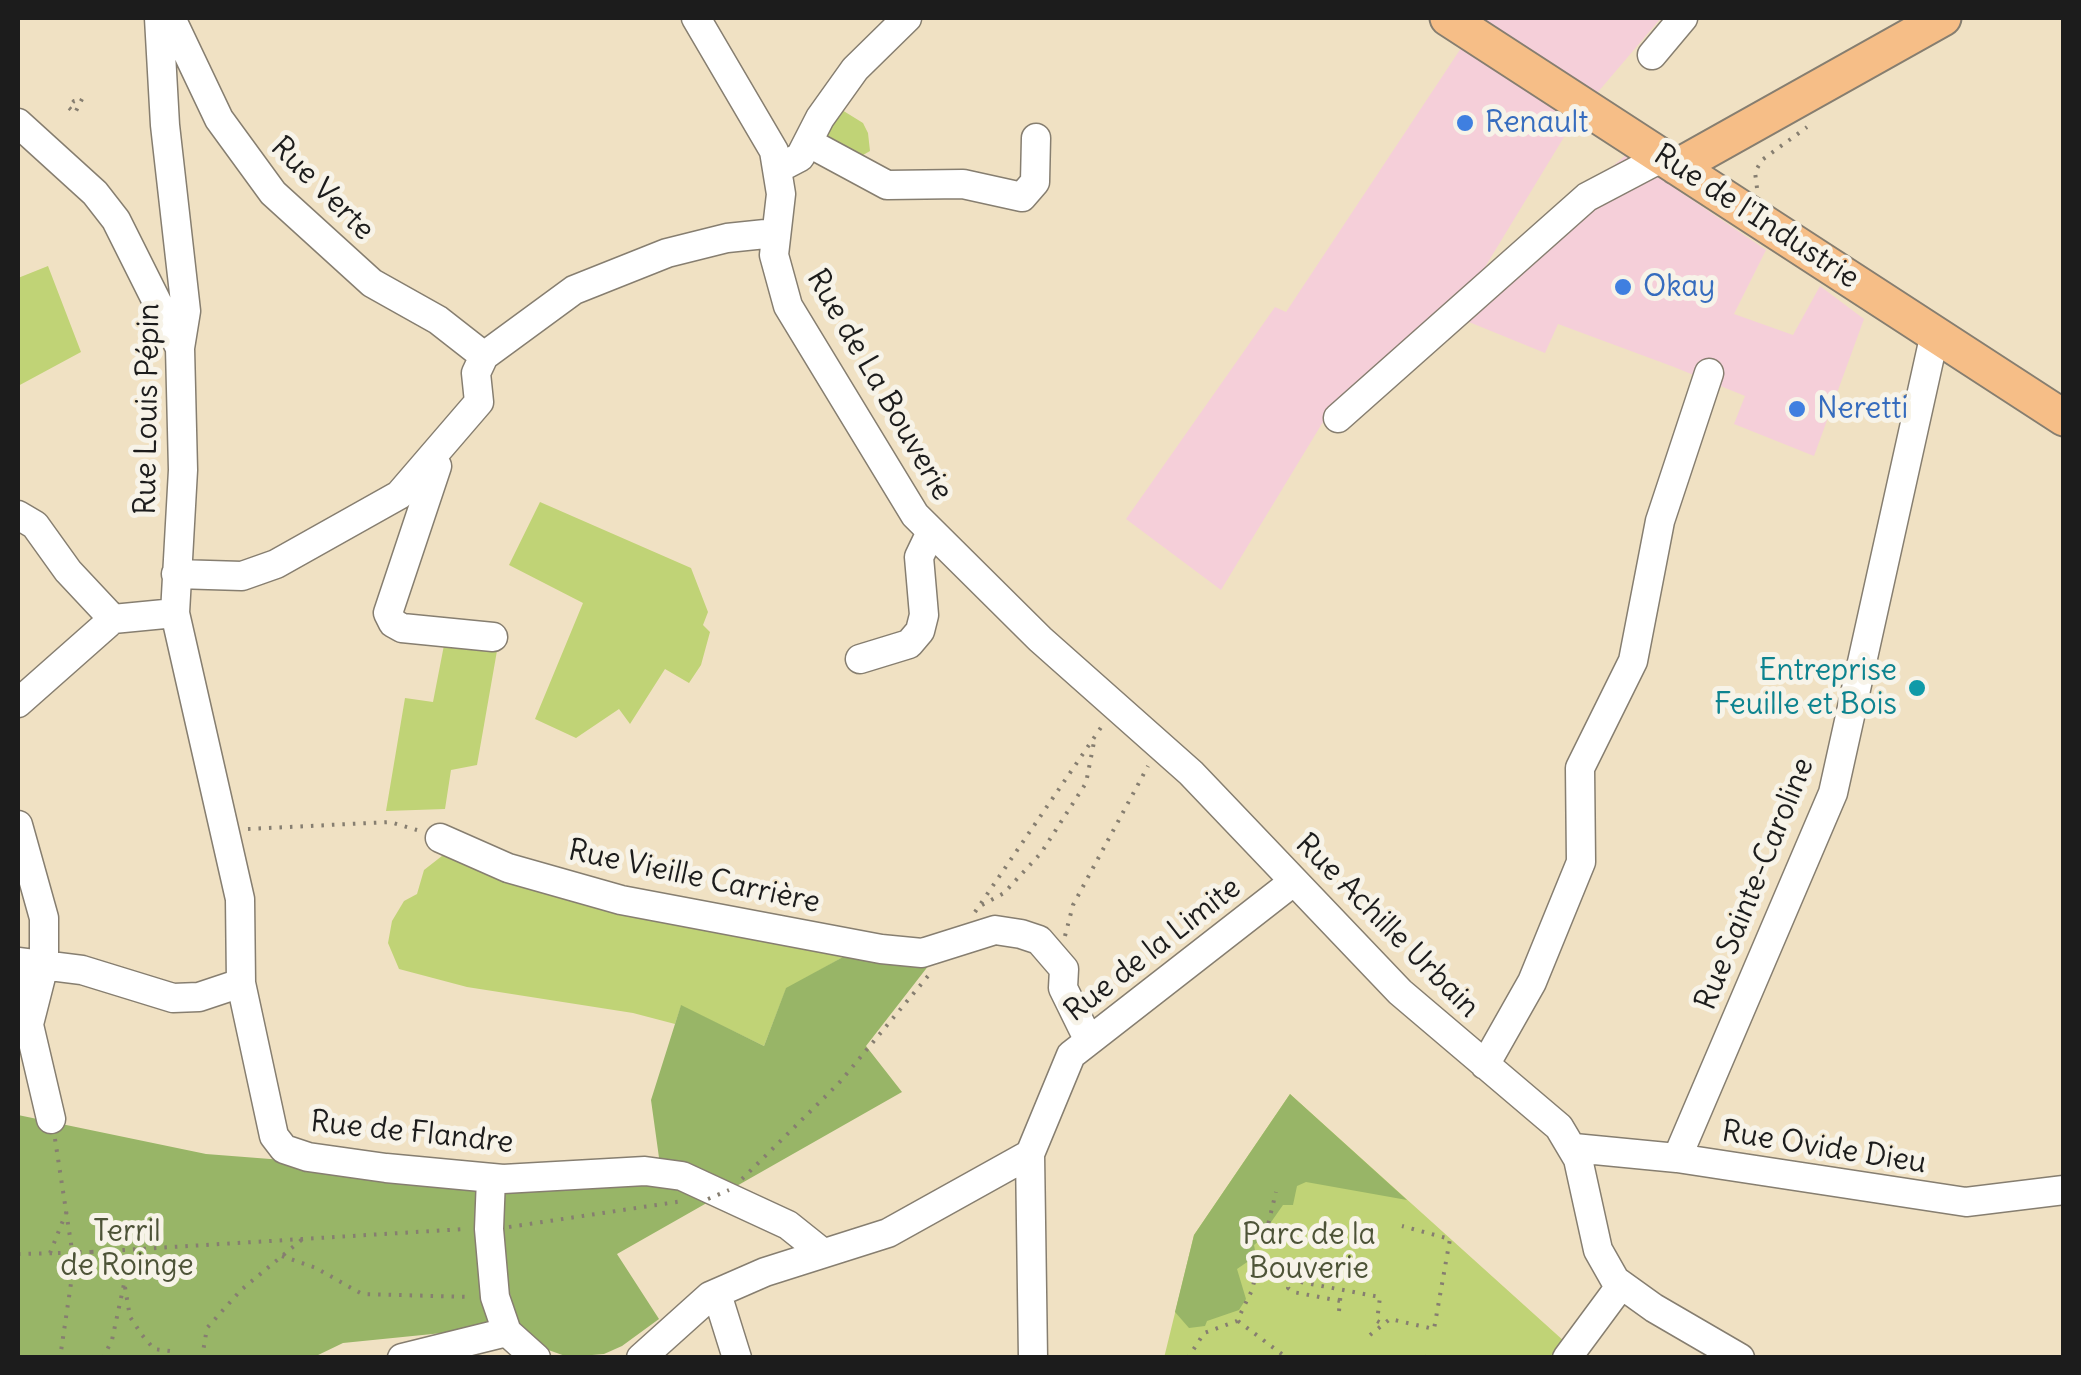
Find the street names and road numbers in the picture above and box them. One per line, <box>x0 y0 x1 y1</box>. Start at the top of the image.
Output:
street label: Rue Verte <box>263 130 381 248</box>
street label: Rue de l'Industrie <box>1647 137 1865 297</box>
street label: Rue de La Bouverie <box>798 263 960 507</box>
street label: Rue Louis Pépin <box>128 303 168 515</box>
street label: Rue Sainte-Caroline <box>1688 753 1822 1015</box>
street label: Rue Achille Urbain <box>1288 827 1486 1025</box>
street label: Rue Vieille Carrière <box>565 833 823 921</box>
street label: Rue de la Limite <box>1058 870 1248 1030</box>
street label: Rue de Flandre <box>309 1104 515 1162</box>
street label: Rue Ovide Dieu <box>1719 1114 1929 1182</box>

